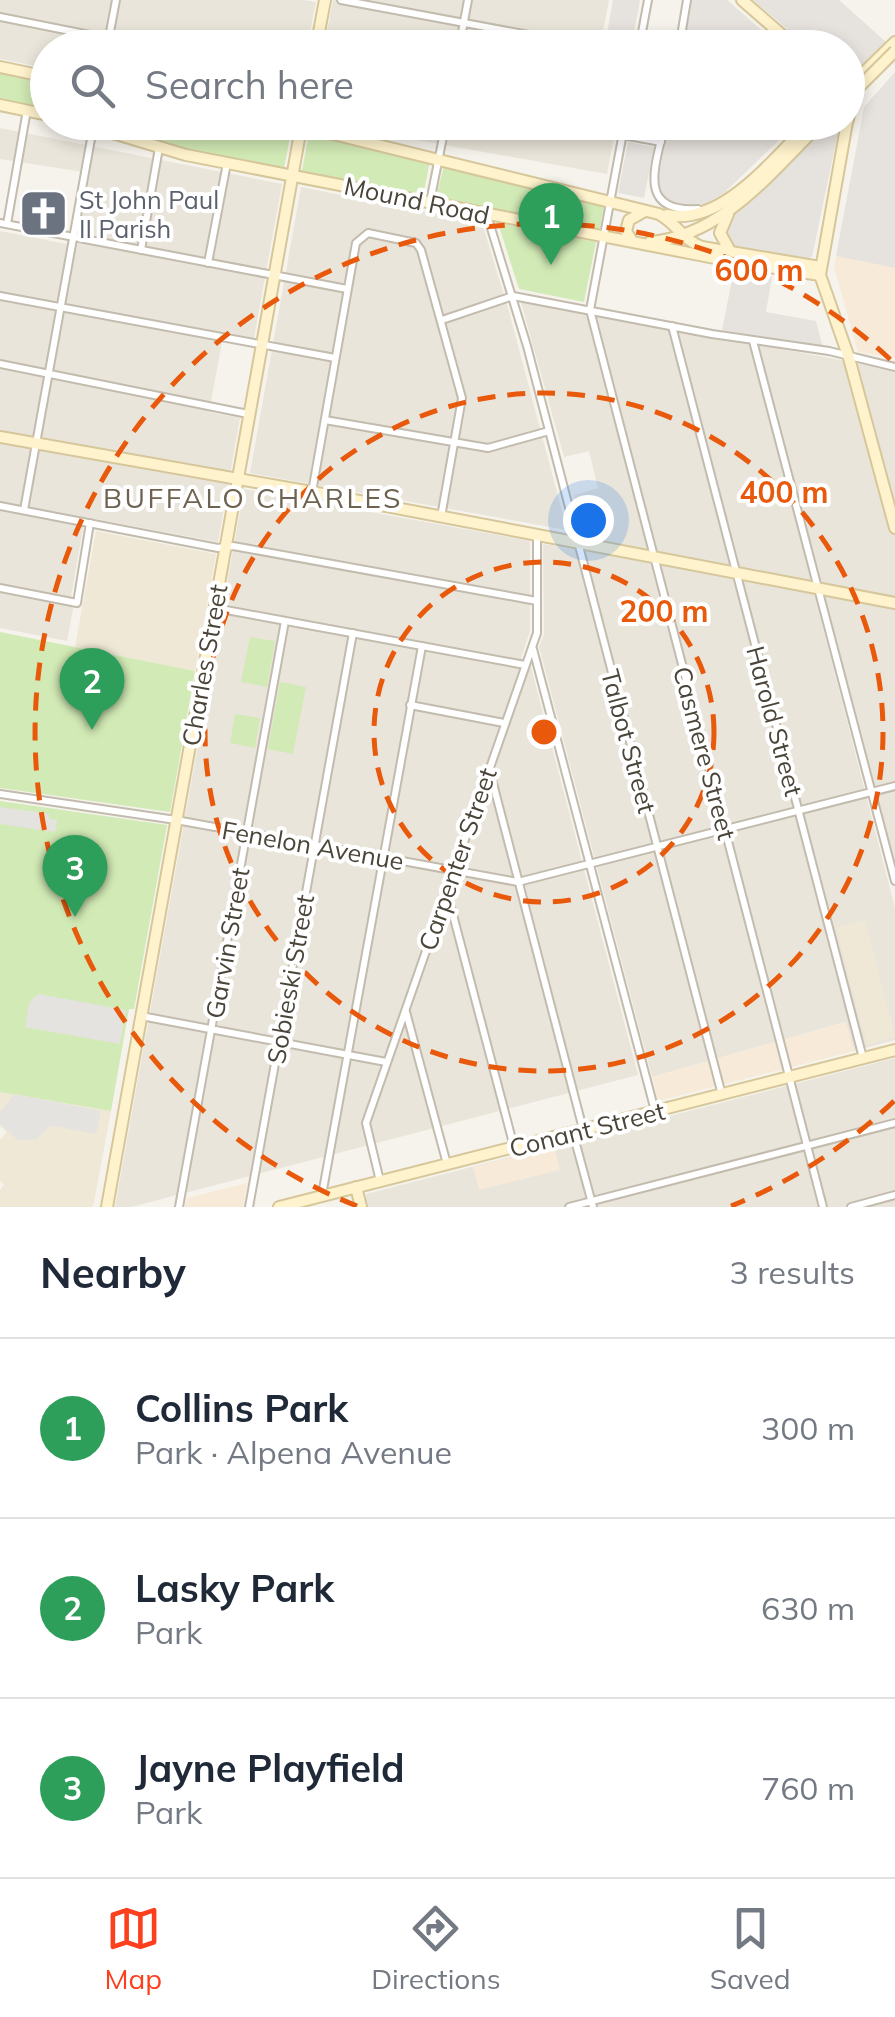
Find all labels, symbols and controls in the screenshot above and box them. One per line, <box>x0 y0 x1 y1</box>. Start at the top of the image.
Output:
search box <box>30 30 865 140</box>
icon: search <box>65 58 120 113</box>
text: Search here <box>145 61 354 109</box>
street label: Mound Road <box>342 169 492 231</box>
pin: 1 <box>518 182 584 265</box>
place label: St John Paul II Parish <box>79 184 219 244</box>
church icon: St John Paul II Parish <box>18 187 70 239</box>
text: 600 m <box>714 251 804 289</box>
text: 400 m <box>739 473 829 511</box>
district label: BUFFALO CHARLES <box>103 480 403 515</box>
your location <box>563 495 614 546</box>
street label: Charles Street <box>175 582 233 748</box>
text: 200 m <box>619 592 709 630</box>
street label: Harold Street <box>740 643 810 800</box>
pin: 2 <box>59 648 124 730</box>
street label: Casmere Street <box>667 663 743 843</box>
street label: Talbot Street <box>595 666 663 817</box>
centre of rings <box>526 714 562 750</box>
street label: Carpenter Street <box>411 763 503 954</box>
street label: Fenelon Avenue <box>220 814 406 876</box>
pin: 3 <box>42 834 108 917</box>
street label: Garvin Street <box>198 865 256 1021</box>
street label: Sobieski Street <box>260 892 320 1066</box>
street label: Conant Street <box>506 1095 668 1163</box>
text: Nearby <box>40 1246 186 1299</box>
text: 3 results <box>730 1252 855 1292</box>
text: Collins Park <box>135 1384 348 1432</box>
text: 1 <box>63 1408 82 1448</box>
text: 300 m <box>761 1408 855 1448</box>
text: Park · Alpena Avenue <box>135 1432 452 1472</box>
text: Lasky Park <box>135 1564 334 1612</box>
text: 2 <box>63 1588 82 1628</box>
text: 630 m <box>761 1588 855 1628</box>
text: Park <box>135 1612 202 1652</box>
text: Jayne Playfield <box>135 1744 405 1792</box>
text: 3 <box>63 1768 82 1808</box>
text: 760 m <box>761 1768 855 1808</box>
text: Park <box>135 1792 202 1832</box>
tab: Map <box>105 1901 162 1996</box>
tab: Directions <box>371 1901 501 1996</box>
tab: Saved <box>710 1901 790 1996</box>

